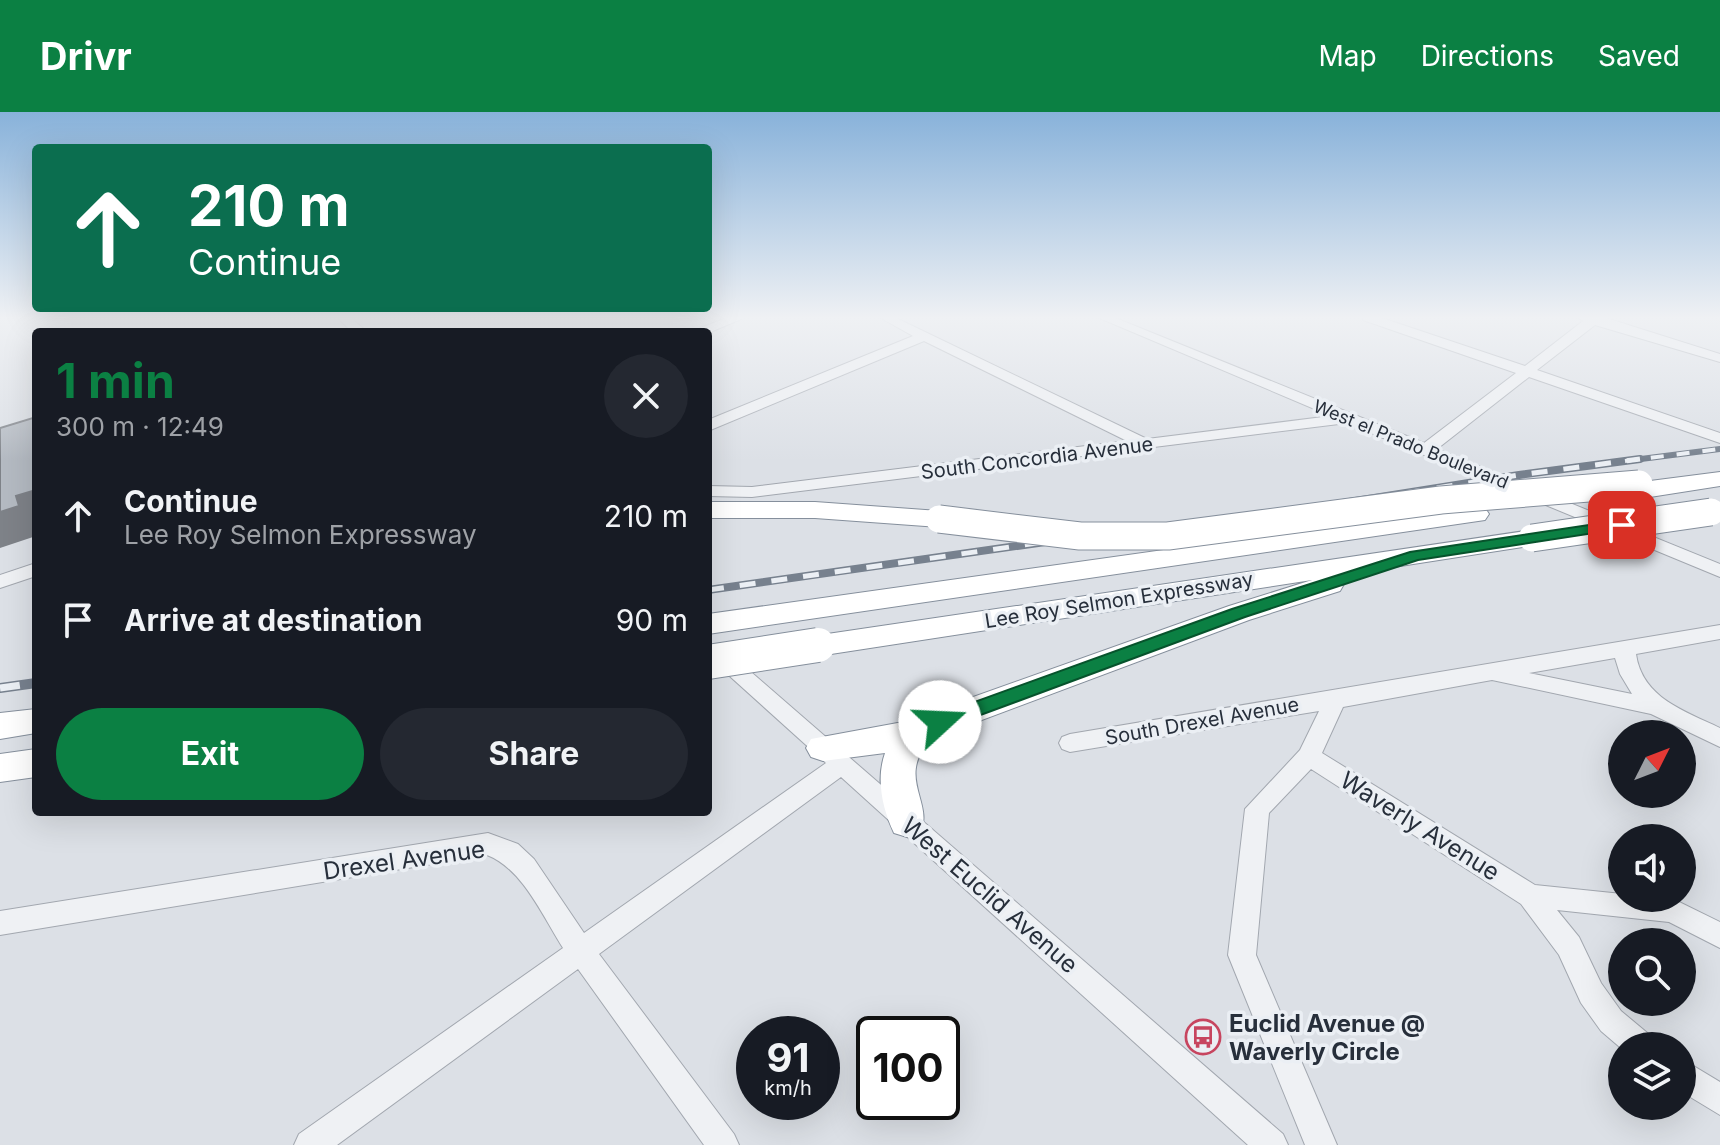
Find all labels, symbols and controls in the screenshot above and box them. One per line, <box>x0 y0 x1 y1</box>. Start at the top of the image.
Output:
text: Drivr <box>40 33 132 79</box>
text: Map <box>1318 39 1377 73</box>
text: Directions <box>1421 39 1554 73</box>
text: Saved <box>1598 39 1680 73</box>
text: 210 m <box>188 172 350 240</box>
icon: ahead <box>56 176 160 280</box>
text: Continue <box>188 240 341 284</box>
text: 1 min <box>56 351 175 410</box>
button: close <box>604 354 688 438</box>
street label: West el Prado Boulevard <box>1311 395 1511 493</box>
text: 300 m · 12:49 <box>56 411 224 442</box>
street label: South Concordia Avenue <box>919 432 1155 484</box>
text: Continue <box>124 483 258 519</box>
pin <box>1588 491 1656 559</box>
icon: ahead <box>56 494 100 538</box>
text: 210 m <box>604 498 688 534</box>
icon: arrive <box>1600 503 1644 547</box>
text: Lee Roy Selmon Expressway <box>124 519 477 550</box>
street label: Lee Roy Selmon Expressway <box>983 567 1255 633</box>
icon: arrive <box>56 598 100 642</box>
text: Arrive at destination <box>124 602 422 638</box>
text: 90 m <box>616 602 688 638</box>
position arrow <box>898 680 982 764</box>
street label: South Drexel Avenue <box>1103 692 1301 750</box>
button: Exit <box>56 708 364 800</box>
button: Share <box>380 708 688 800</box>
north arrow <box>1608 720 1696 808</box>
map controls <box>1608 720 1696 1120</box>
street label: Waverly Avenue <box>1335 765 1505 887</box>
street label: West Euclid Avenue <box>896 811 1084 979</box>
button: sound <box>1608 824 1696 912</box>
street label: Drexel Avenue <box>321 834 487 886</box>
button: search <box>1608 928 1696 1016</box>
place label: Euclid Avenue @ Waverly Circle <box>1229 1009 1425 1066</box>
speed limit sign: 100 <box>856 1016 960 1120</box>
bus stop icon: Euclid Avenue @ Waverly Circle <box>1184 1018 1222 1056</box>
button: layers <box>1608 1032 1696 1120</box>
text: 91 <box>766 1033 810 1082</box>
text: km/h <box>764 1076 812 1100</box>

